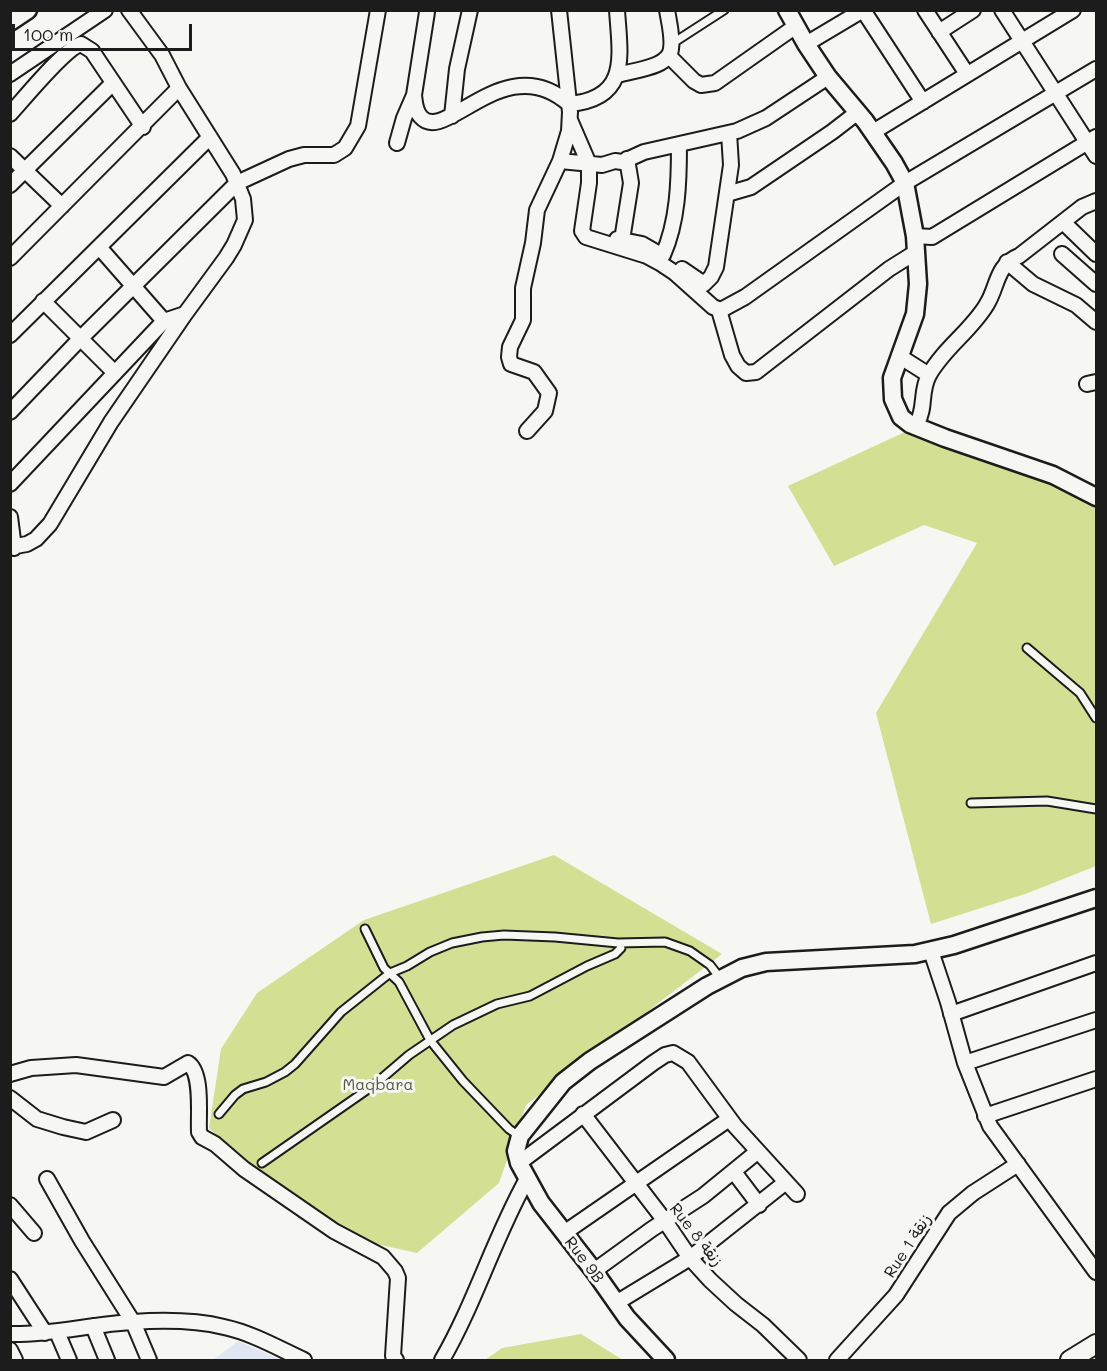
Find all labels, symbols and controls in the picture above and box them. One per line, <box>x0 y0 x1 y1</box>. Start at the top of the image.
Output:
scale bar <box>15 12 195 50</box>
text: 100 m <box>23 22 73 46</box>
park label: Maqbara <box>342 1075 414 1095</box>
street label: Rue 8 زنقة <box>665 1200 727 1270</box>
street label: Rue 1 زنقة <box>880 1210 936 1282</box>
street label: Rue 9B <box>560 1233 608 1287</box>

